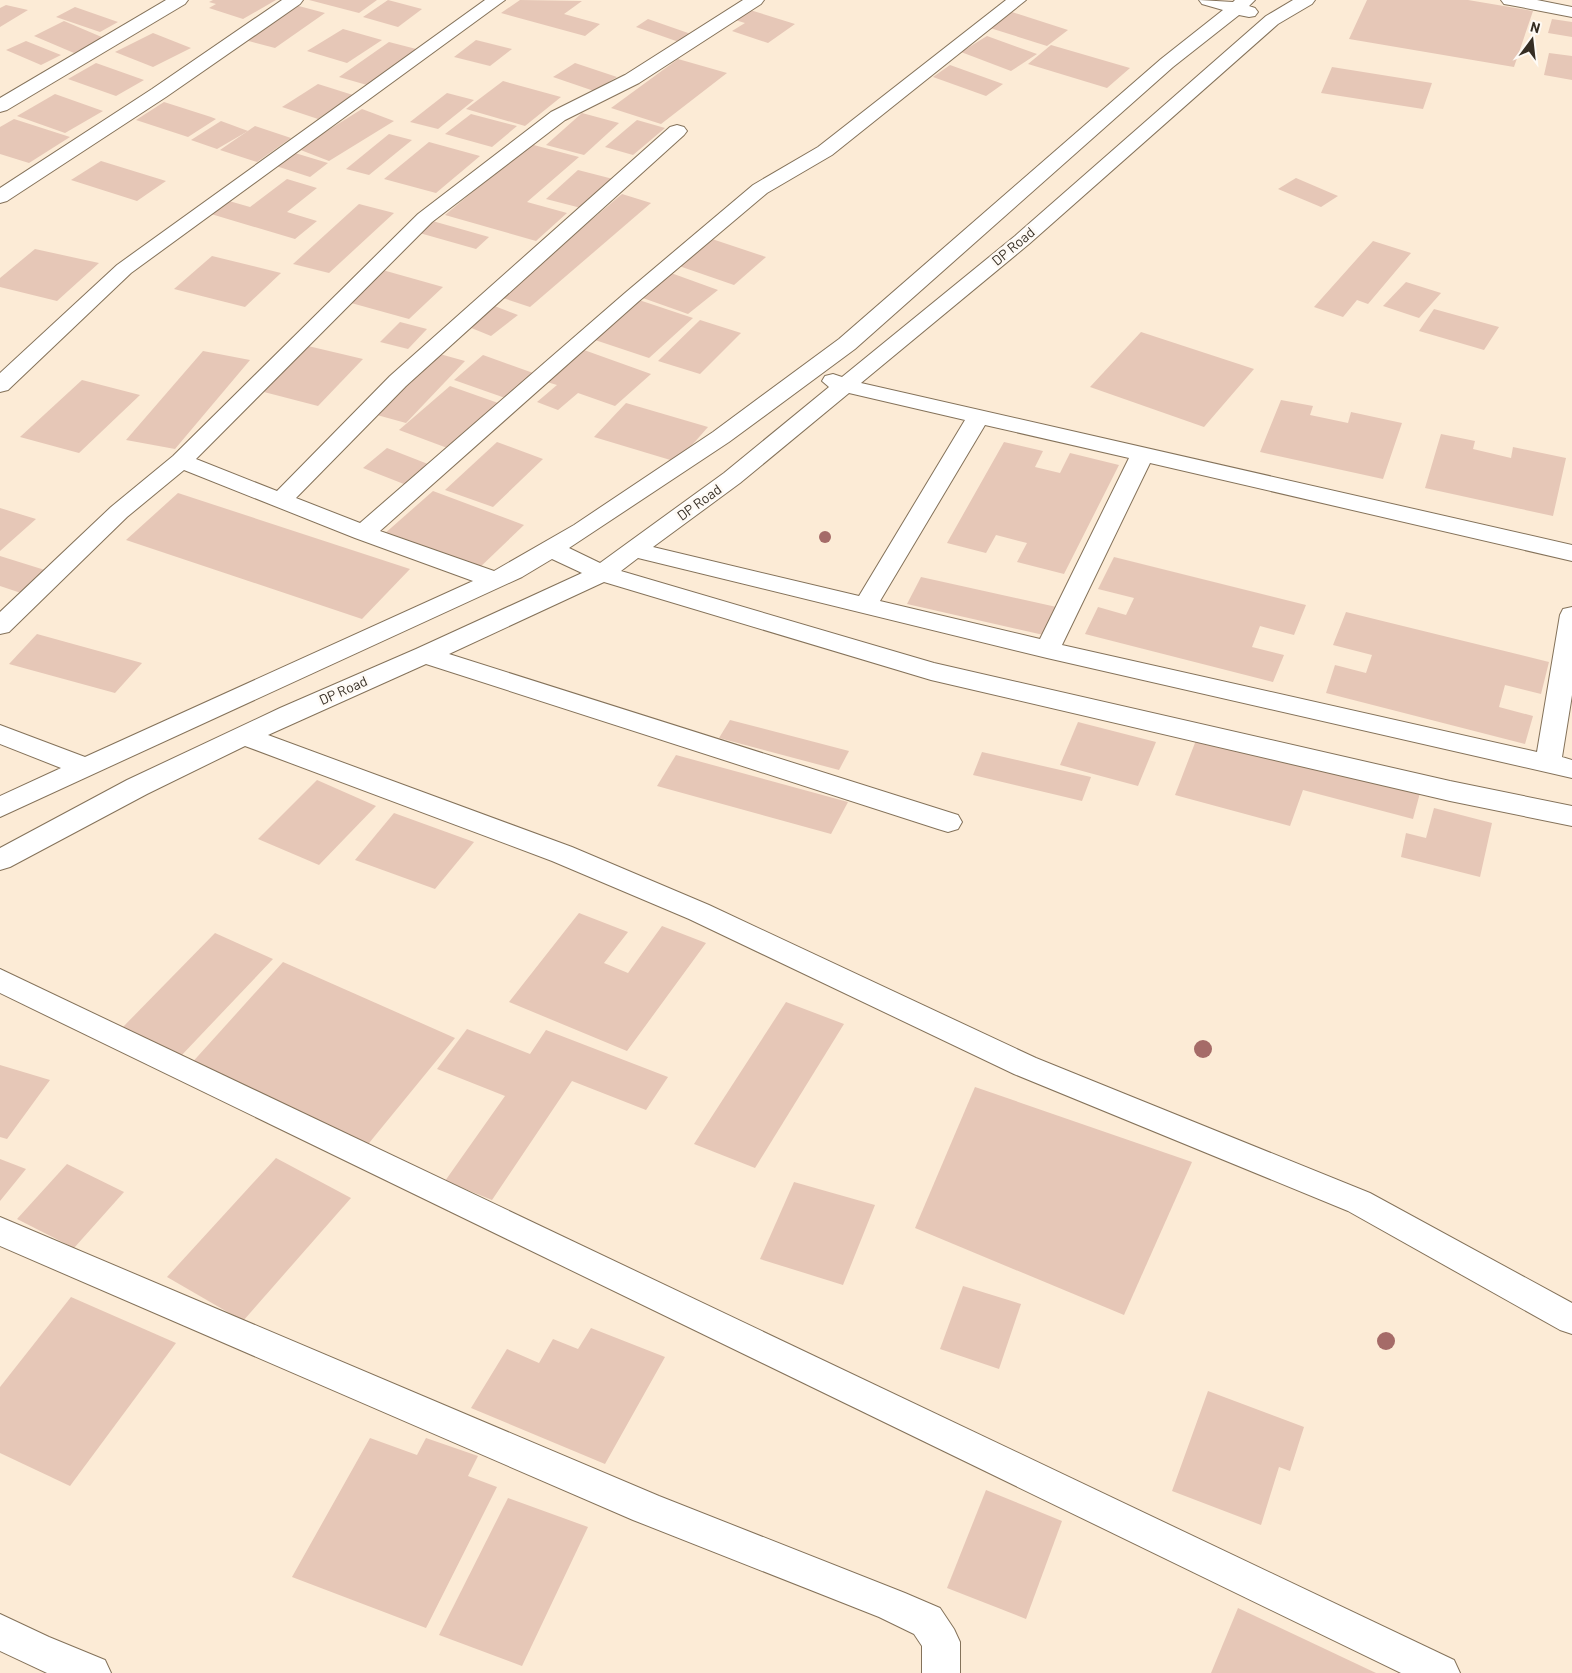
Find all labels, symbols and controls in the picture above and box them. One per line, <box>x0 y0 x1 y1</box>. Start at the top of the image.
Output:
north arrow <box>1507 15 1557 65</box>
text: N <box>1529 18 1542 36</box>
street label: DP Road <box>988 223 1038 269</box>
street label: DP Road <box>673 480 725 524</box>
street label: DP Road <box>316 672 370 708</box>

